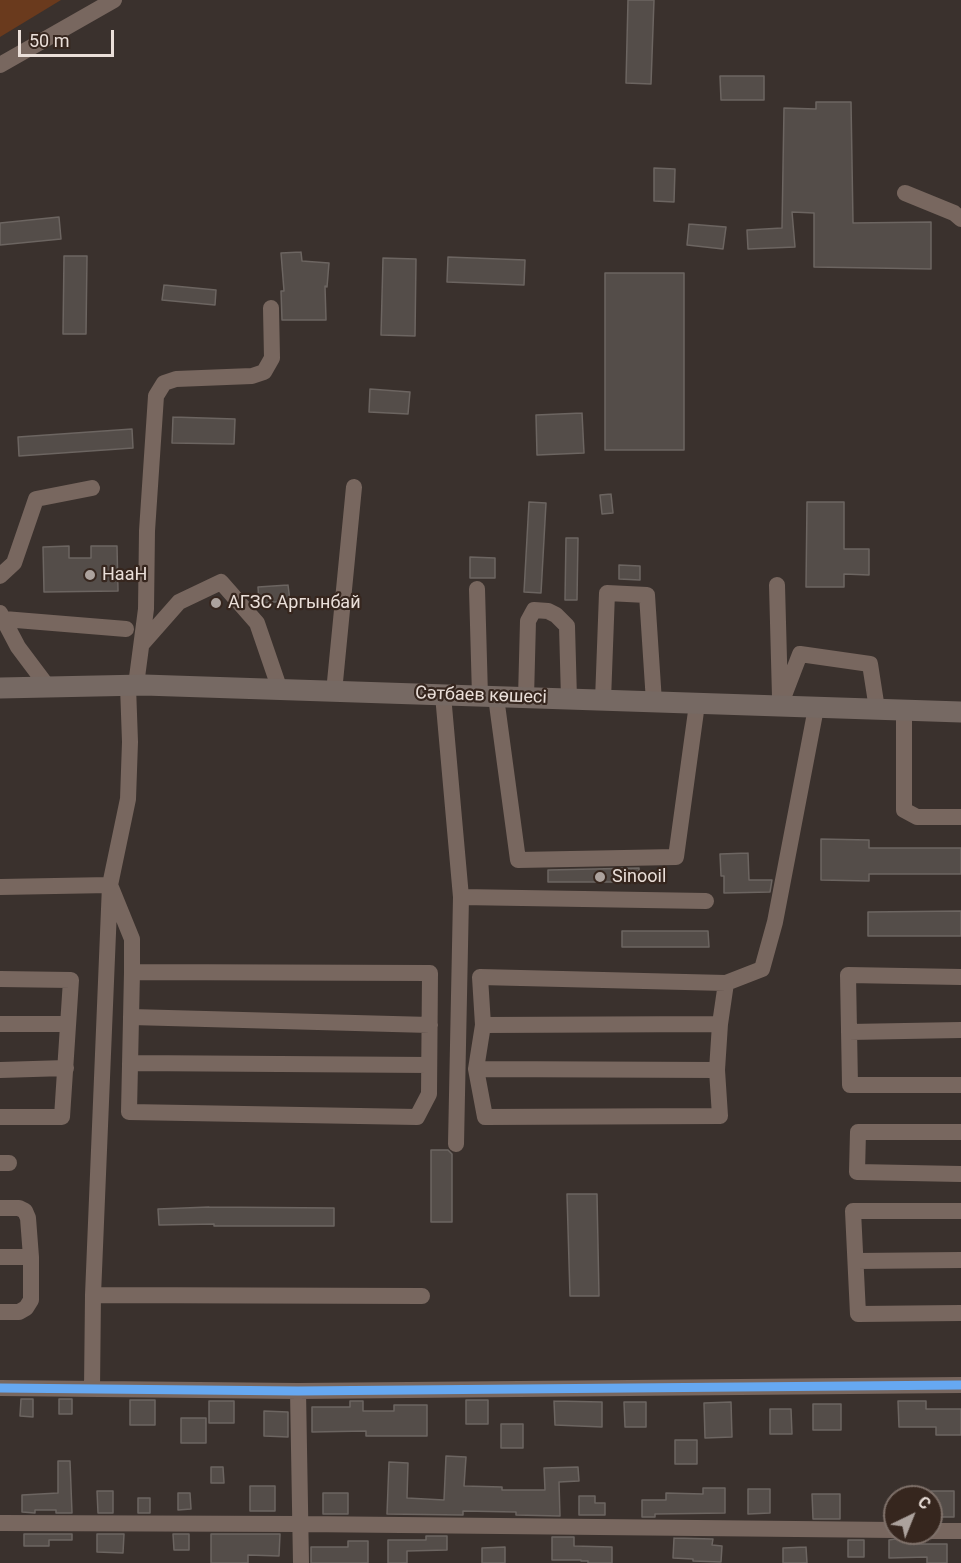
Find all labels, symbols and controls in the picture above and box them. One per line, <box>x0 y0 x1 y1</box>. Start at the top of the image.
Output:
scale bar <box>21 18 117 56</box>
text: 50 m <box>29 30 69 51</box>
place label: НааН <box>102 564 147 586</box>
marker: НааН <box>83 568 97 582</box>
place label: АГЗС Аргынбай <box>228 592 361 614</box>
marker: АГЗС Аргынбай <box>209 596 223 610</box>
street label: Сәтбаев көшесі <box>415 683 547 709</box>
place label: Sinooil <box>612 866 666 888</box>
marker: Sinooil <box>593 870 607 884</box>
north arrow <box>883 1485 943 1545</box>
text: С <box>914 1492 935 1513</box>

